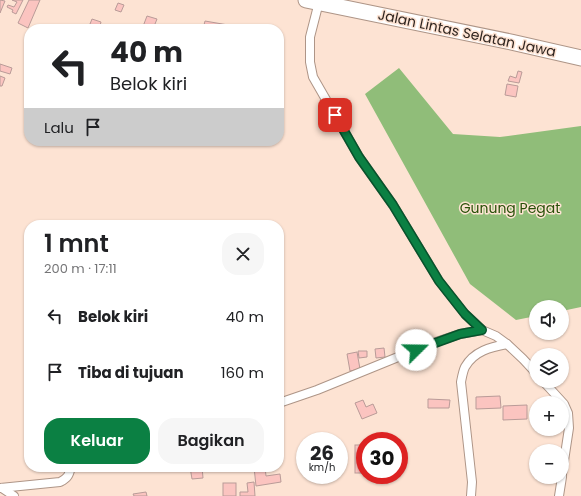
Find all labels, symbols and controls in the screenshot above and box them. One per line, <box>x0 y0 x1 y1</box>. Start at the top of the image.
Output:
street label: Jalan Lintas Selatan Jawa <box>376 4 558 62</box>
text: 40 m <box>110 33 183 72</box>
icon: left <box>44 40 96 92</box>
text: Belok kiri <box>110 71 187 96</box>
pin <box>318 98 352 132</box>
icon: arrive <box>324 104 346 126</box>
icon: arrive <box>82 116 104 138</box>
text: Lalu <box>44 117 74 138</box>
park label: Gunung Pegat <box>460 198 560 218</box>
text: 1 mnt <box>44 227 109 260</box>
button: close <box>222 233 264 275</box>
text: 200 m · 17:11 <box>44 259 117 278</box>
map controls <box>529 300 569 484</box>
button: sound <box>529 300 569 340</box>
icon: left <box>44 305 66 327</box>
text: Belok kiri <box>78 306 148 327</box>
text: 40 m <box>226 306 264 327</box>
position arrow <box>395 329 437 371</box>
button: layers <box>529 348 569 388</box>
icon: arrive <box>44 361 66 383</box>
text: Tiba di tujuan <box>78 362 184 383</box>
text: 160 m <box>221 362 264 383</box>
button: + <box>529 396 569 436</box>
button: Keluar <box>44 418 150 464</box>
button: Bagikan <box>158 418 264 464</box>
speed limit sign: 30 <box>356 432 408 484</box>
text: 26 <box>310 439 334 467</box>
button: − <box>529 444 569 484</box>
text: km/h <box>309 460 335 475</box>

